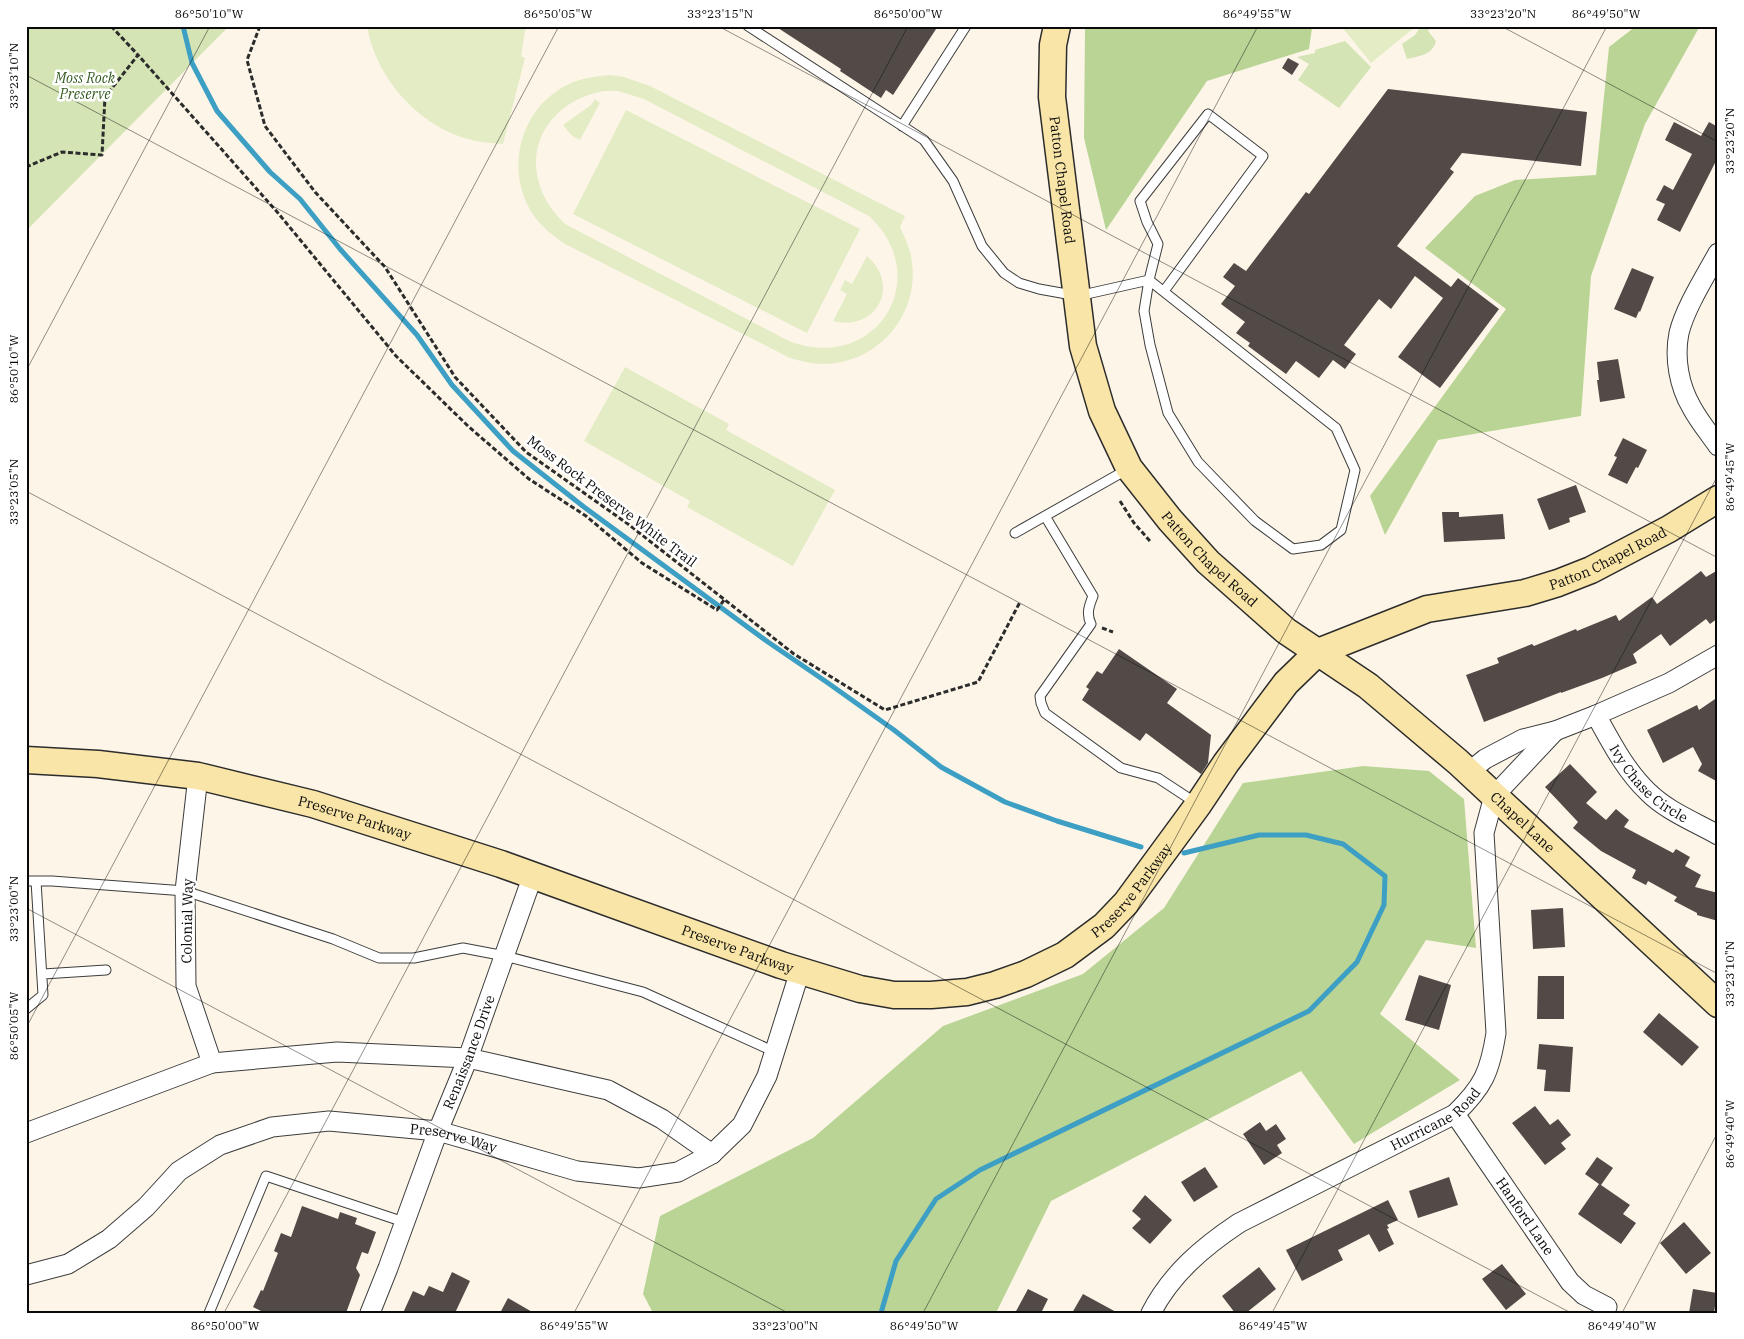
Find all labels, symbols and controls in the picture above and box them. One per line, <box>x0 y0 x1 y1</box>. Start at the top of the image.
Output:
text: 86°50'10"W <box>175 6 244 21</box>
text: 86°50'05"W <box>524 6 593 21</box>
text: 33°23'15"N <box>687 6 753 21</box>
text: 86°50'00"W <box>874 6 943 21</box>
text: 86°49'55"W <box>1223 6 1292 21</box>
text: 33°23'20"N <box>1470 6 1536 21</box>
text: 86°49'50"W <box>1572 6 1641 21</box>
text: 33°23'10"N <box>6 43 21 109</box>
park label: Moss Rock Preserve <box>54 69 116 103</box>
text: 33°23'20"N <box>1722 108 1737 174</box>
street label: Patton Chapel Road <box>1045 115 1079 245</box>
text: 86°50'10"W <box>6 334 21 403</box>
street label: Moss Rock Preserve White Trail <box>524 431 700 571</box>
text: 86°49'45"W <box>1722 442 1737 511</box>
text: 33°23'05"N <box>6 459 21 525</box>
street label: Patton Chapel Road <box>1158 508 1262 611</box>
street label: Patton Chapel Road <box>1547 523 1670 594</box>
street label: Ivy Chase Circle <box>1605 741 1691 827</box>
street label: Chapel Lane <box>1487 788 1559 857</box>
street label: Preserve Parkway <box>296 792 414 844</box>
street label: Preserve Parkway <box>1087 839 1176 942</box>
text: 33°23'00"N <box>6 876 21 942</box>
street label: Colonial Way <box>177 878 197 964</box>
street label: Preserve Parkway <box>679 921 796 977</box>
text: 33°23'10"N <box>1722 941 1737 1007</box>
text: 86°50'05"W <box>6 991 21 1060</box>
street label: Renaissance Drive <box>439 992 499 1112</box>
street label: Hurricane Road <box>1387 1084 1485 1154</box>
text: 86°49'40"W <box>1722 1099 1737 1168</box>
street label: Preserve Way <box>409 1119 500 1157</box>
street label: Hanford Lane <box>1492 1174 1558 1259</box>
text: 86°50'00"W <box>191 1318 260 1333</box>
text: 86°49'55"W <box>540 1318 609 1333</box>
text: 33°23'00"N <box>752 1318 818 1333</box>
text: 86°49'50"W <box>890 1318 959 1333</box>
text: 86°49'45"W <box>1239 1318 1308 1333</box>
text: 86°49'40"W <box>1588 1318 1657 1333</box>

